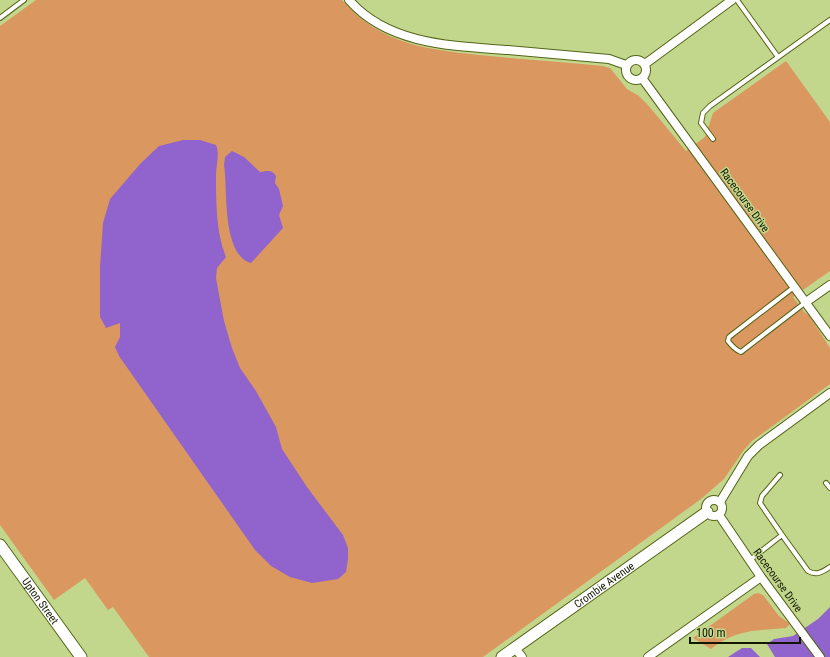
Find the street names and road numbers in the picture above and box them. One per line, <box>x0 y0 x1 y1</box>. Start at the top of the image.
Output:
street label: Racecourse Drive <box>717 166 772 235</box>
street label: Racecourse Drive <box>750 546 805 615</box>
street label: Crombie Avenue <box>572 560 637 611</box>
street label: Upton Street <box>19 576 61 627</box>

